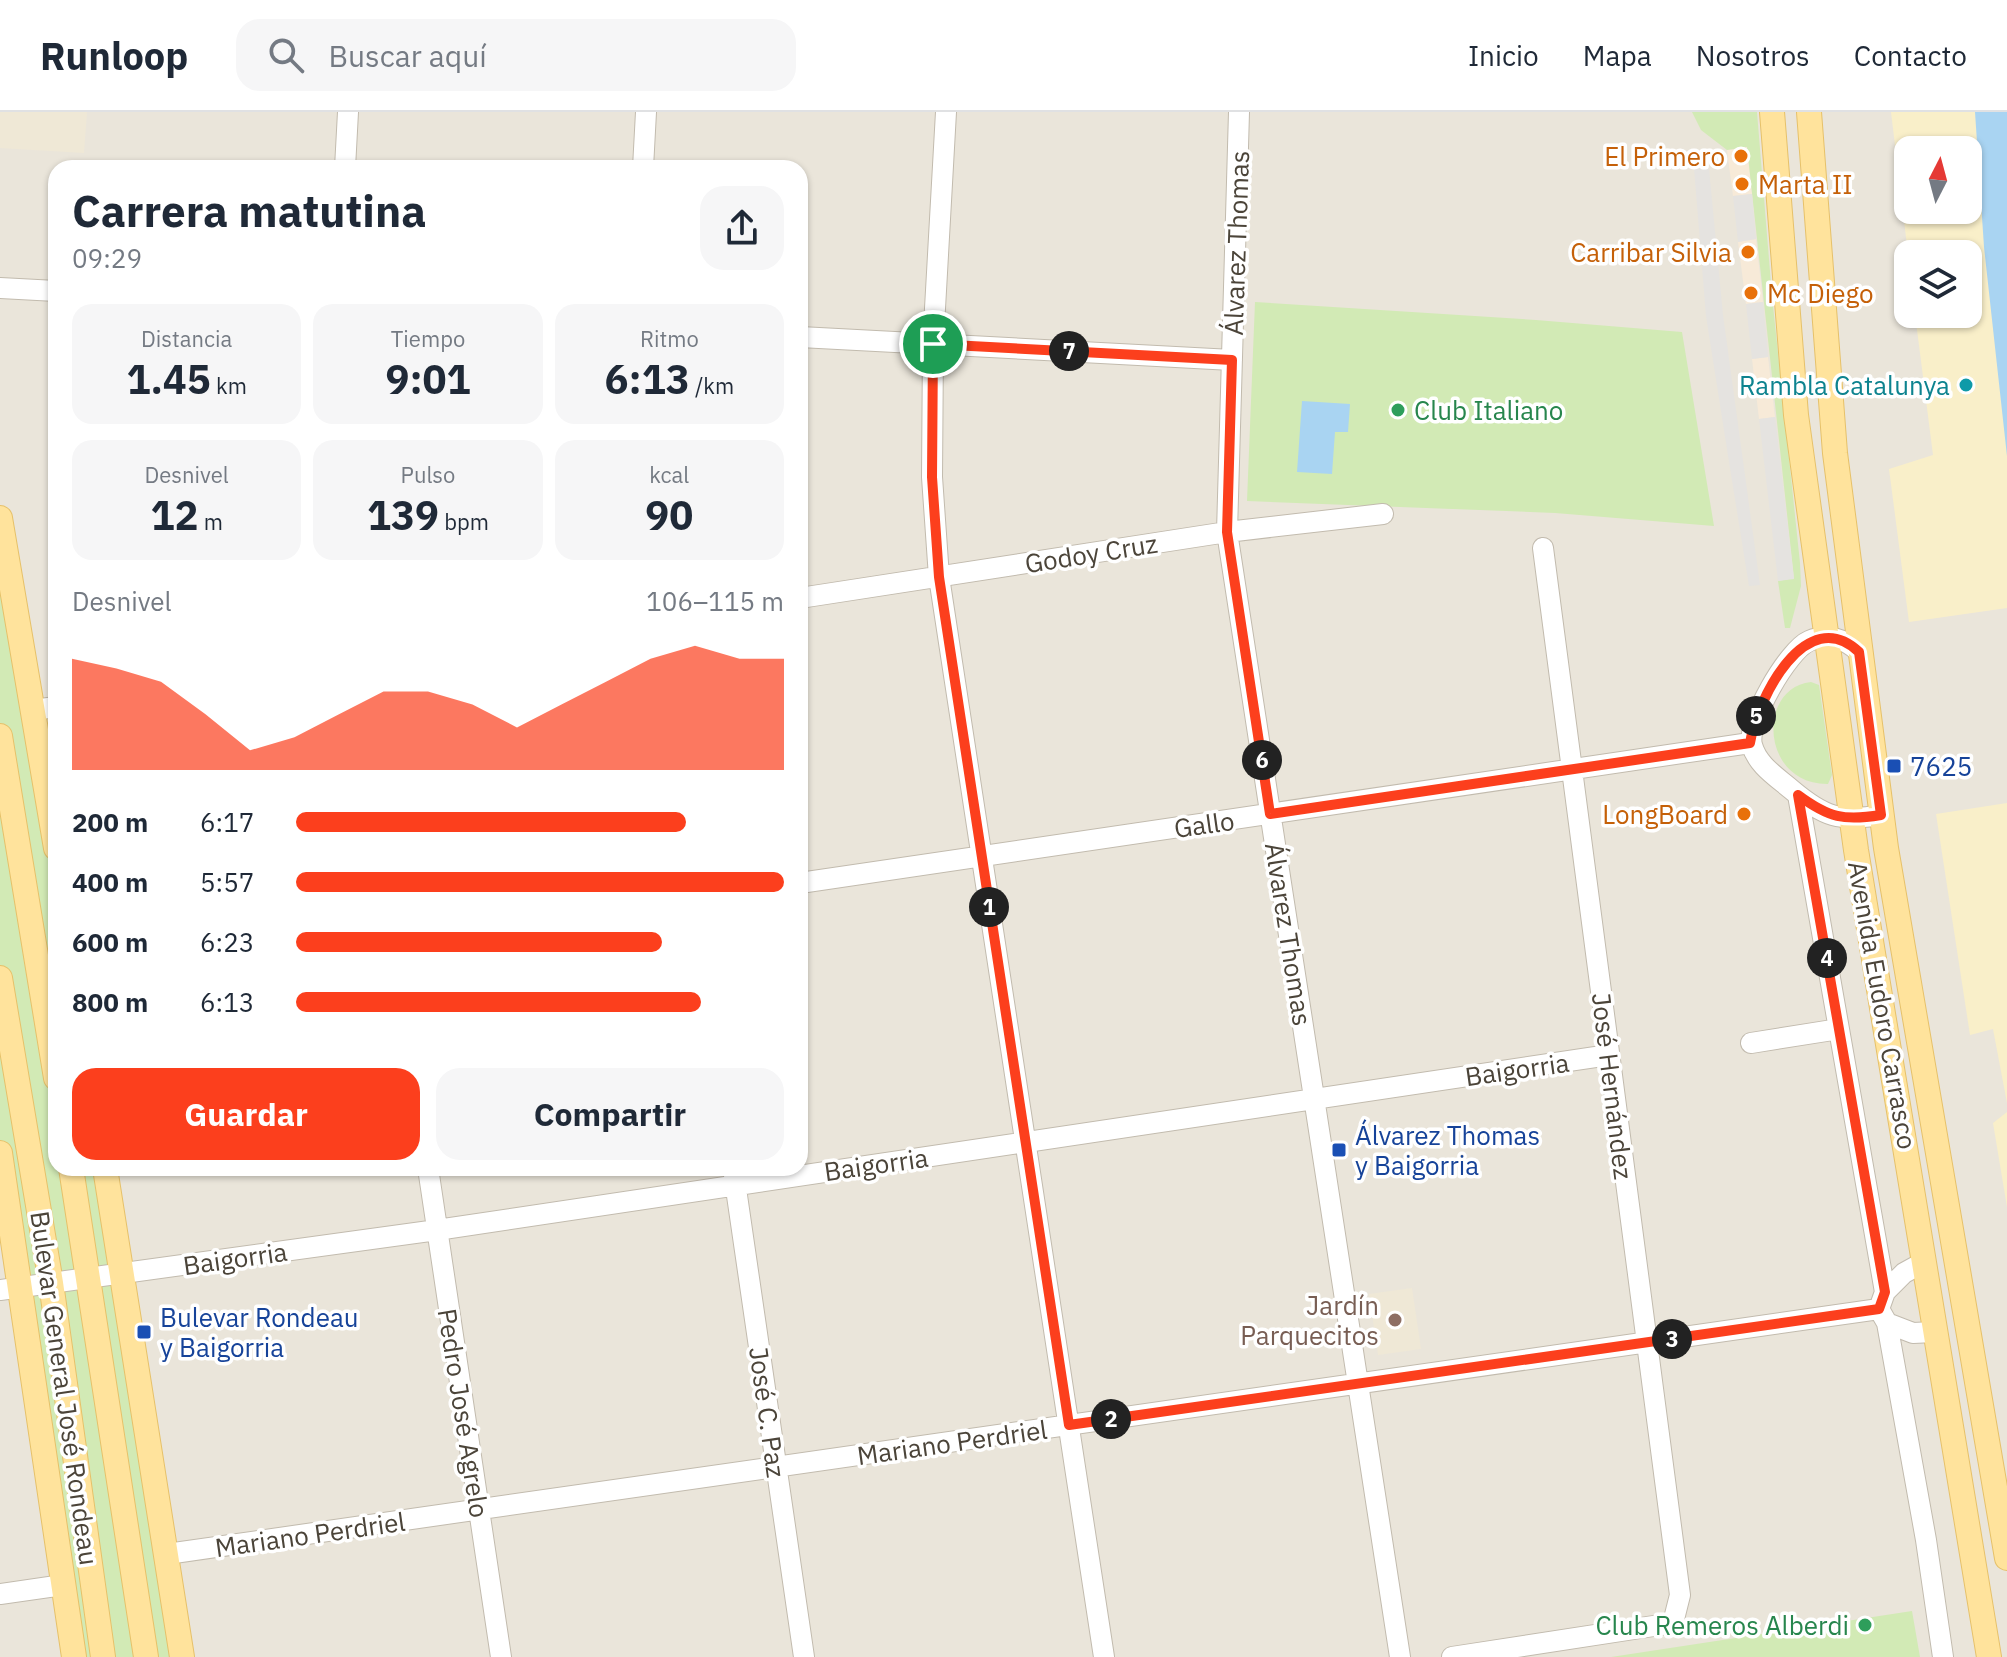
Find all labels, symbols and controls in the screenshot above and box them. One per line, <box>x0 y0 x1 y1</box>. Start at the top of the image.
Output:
search box <box>236 19 796 91</box>
text: Runloop <box>40 31 188 80</box>
icon: search <box>264 33 308 77</box>
text: Buscar aquí <box>328 36 487 75</box>
text: Inicio <box>1468 37 1539 74</box>
text: Mapa <box>1583 37 1652 74</box>
text: Nosotros <box>1696 37 1810 74</box>
text: Contacto <box>1854 37 1967 74</box>
north arrow <box>1894 136 1982 224</box>
map controls <box>1894 136 1982 328</box>
place label: El Primero <box>1604 139 1725 173</box>
marker: El Primero <box>1732 147 1750 165</box>
street label: Álvarez Thomas <box>1216 150 1256 336</box>
place label: Marta II <box>1758 167 1853 201</box>
marker: Marta II <box>1733 175 1751 193</box>
text: Carrera matutina <box>72 182 426 239</box>
button: share <box>700 186 784 270</box>
place label: Carribar Silvia <box>1570 235 1732 269</box>
button: layers <box>1894 240 1982 328</box>
text: 09:29 <box>72 241 142 275</box>
marker: Carribar Silvia <box>1739 243 1757 261</box>
place label: Mc Diego <box>1767 276 1874 310</box>
marker: Mc Diego <box>1742 284 1760 302</box>
pin <box>899 310 967 378</box>
icon: arrive <box>911 322 955 366</box>
text: Distancia <box>141 324 232 353</box>
text: Tiempo <box>391 324 465 353</box>
text: Ritmo <box>640 324 699 353</box>
pin: 7 <box>1049 331 1089 371</box>
text: 7 <box>1062 336 1076 365</box>
text: 1.45 <box>126 353 211 405</box>
text: 9:01 <box>385 353 471 405</box>
text: 6:13 <box>605 353 690 405</box>
place label: Rambla Catalunya <box>1739 368 1950 402</box>
text: km <box>211 371 247 400</box>
text: /km <box>690 371 734 400</box>
marker: Rambla Catalunya <box>1957 376 1975 394</box>
place label: Club Italiano <box>1414 393 1563 427</box>
marker: Club Italiano <box>1389 401 1407 419</box>
text: Desnivel <box>145 460 229 489</box>
text: Pulso <box>401 460 455 489</box>
text: kcal <box>649 460 689 489</box>
text: 12 <box>150 489 198 541</box>
text: 139 <box>367 489 439 541</box>
text: 90 <box>645 489 693 541</box>
text: m <box>198 507 223 536</box>
text: bpm <box>439 507 489 536</box>
street label: Godoy Cruz <box>1022 526 1160 580</box>
text: Desnivel <box>72 584 172 618</box>
text: 106–115 m <box>646 584 784 618</box>
pin: 5 <box>1736 696 1776 736</box>
text: 5 <box>1749 701 1763 730</box>
pin: 6 <box>1242 740 1282 780</box>
text: 6 <box>1255 745 1269 774</box>
place label: 7625 <box>1910 749 1972 783</box>
marker: 7625 <box>1885 757 1903 775</box>
place label: LongBoard <box>1602 797 1728 831</box>
street label: Gallo <box>1172 803 1236 845</box>
text: 200 m <box>72 805 148 839</box>
text: 6:17 <box>200 805 254 839</box>
marker: LongBoard <box>1735 805 1753 823</box>
street label: Álvarez Thomas <box>1258 840 1320 1028</box>
street label: Avenida Eudoro Carrasco <box>1841 858 1925 1152</box>
text: 400 m <box>72 865 148 899</box>
text: 5:57 <box>200 865 254 899</box>
pin: 1 <box>969 887 1009 927</box>
text: 1 <box>982 892 996 921</box>
text: 600 m <box>72 925 148 959</box>
text: 6:23 <box>200 925 254 959</box>
pin: 4 <box>1807 938 1847 978</box>
text: 4 <box>1820 943 1834 972</box>
text: 800 m <box>72 985 148 1019</box>
text: 6:13 <box>200 985 254 1019</box>
street label: José Hernández <box>1585 991 1641 1181</box>
street label: Baigorria <box>1463 1045 1571 1093</box>
button: Guardar <box>72 1068 420 1160</box>
button: Compartir <box>436 1068 784 1160</box>
place label: Álvarez Thomas y Baigorria <box>1355 1118 1540 1182</box>
street label: Baigorria <box>822 1140 930 1188</box>
marker: Álvarez Thomas y Baigorria <box>1330 1141 1348 1159</box>
street label: Bulevar General José Rondeau <box>23 1209 107 1567</box>
street label: Baigorria <box>181 1234 289 1282</box>
place label: Jardín Parquecitos <box>1240 1288 1379 1352</box>
place label: Bulevar Rondeau y Baigorria <box>160 1300 359 1364</box>
street label: Pedro José Agrelo <box>431 1306 497 1520</box>
marker: Jardín Parquecitos <box>1386 1311 1404 1329</box>
pin: 3 <box>1652 1319 1692 1359</box>
marker: Bulevar Rondeau y Baigorria <box>135 1323 153 1341</box>
text: 3 <box>1665 1324 1679 1353</box>
street label: José C. Paz <box>742 1344 794 1480</box>
pin: 2 <box>1091 1399 1131 1439</box>
text: 2 <box>1104 1404 1118 1433</box>
street label: Mariano Perdriel <box>855 1412 1049 1472</box>
street label: Mariano Perdriel <box>213 1504 407 1564</box>
place label: Club Remeros Alberdi <box>1595 1608 1849 1642</box>
marker: Club Remeros Alberdi <box>1856 1616 1874 1634</box>

